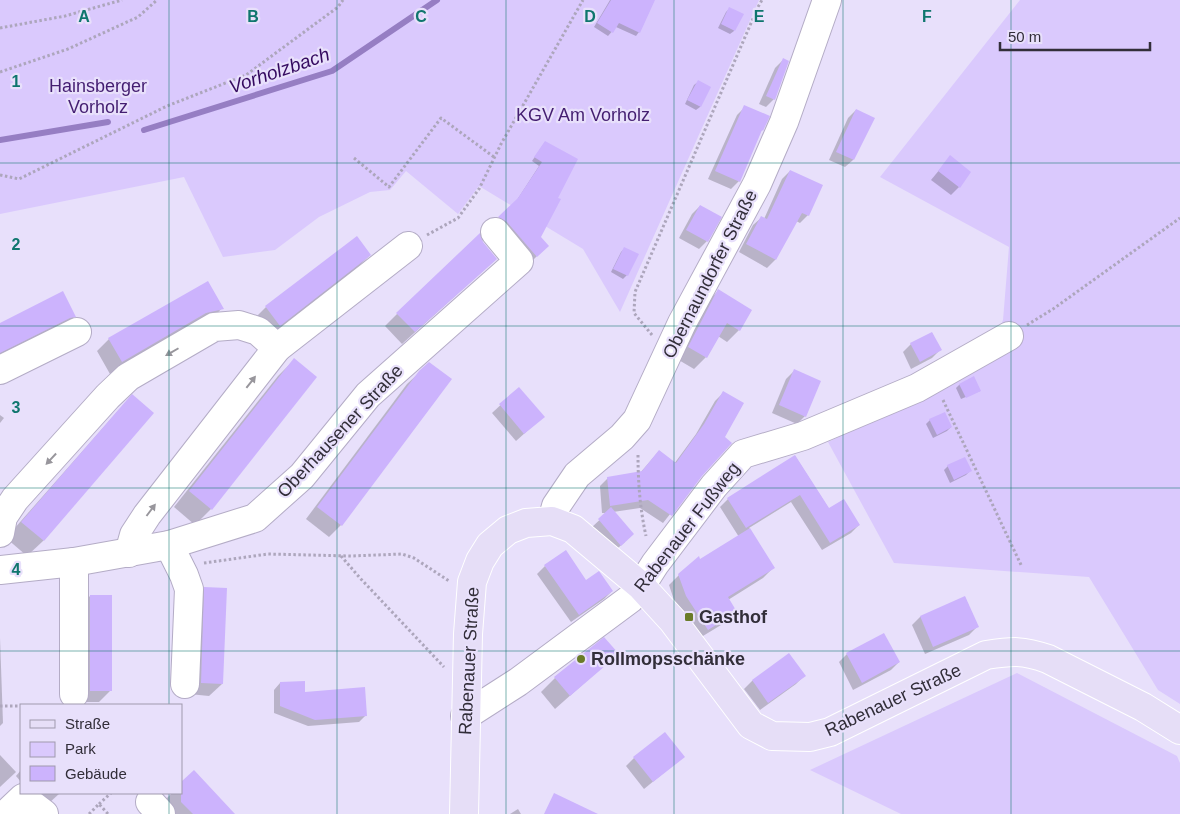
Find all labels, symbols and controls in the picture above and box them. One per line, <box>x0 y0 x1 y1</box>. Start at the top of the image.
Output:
text: A <box>78 8 90 25</box>
text: B <box>247 8 259 25</box>
text: C <box>415 8 427 25</box>
text: D <box>584 8 596 25</box>
text: E <box>754 8 765 25</box>
text: F <box>922 8 932 25</box>
scale bar <box>1000 20 1150 52</box>
text: 50 m <box>1008 28 1041 45</box>
water label: Vorholzbach <box>226 43 332 97</box>
text: 1 <box>12 73 21 90</box>
park label: Hainsberger Vorholz <box>49 76 147 117</box>
park label: KGV Am Vorholz <box>516 105 650 125</box>
street label: Obernaundorfer Straße <box>659 187 761 361</box>
text: 2 <box>12 236 21 253</box>
one-way arrow <box>165 347 178 356</box>
street label: Oberhausener Straße <box>273 361 407 501</box>
one-way arrow <box>245 376 256 389</box>
text: 3 <box>12 399 21 416</box>
one-way arrow <box>45 452 57 464</box>
street label: Rabenauer Fußweg <box>630 458 744 596</box>
one-way arrow <box>146 503 156 517</box>
text: 4 <box>12 561 21 578</box>
street label: Rabenauer Straße <box>455 587 483 735</box>
place label: Gasthof <box>699 607 768 627</box>
marker: Gasthof <box>683 611 695 623</box>
place label: Rollmopsschänke <box>591 649 745 669</box>
marker: Rollmopsschänke <box>575 653 587 665</box>
street label: Rabenauer Straße <box>822 660 964 740</box>
legend <box>20 704 182 794</box>
text: Straße <box>65 715 110 732</box>
text: Park <box>65 740 96 757</box>
text: Gebäude <box>65 765 127 782</box>

